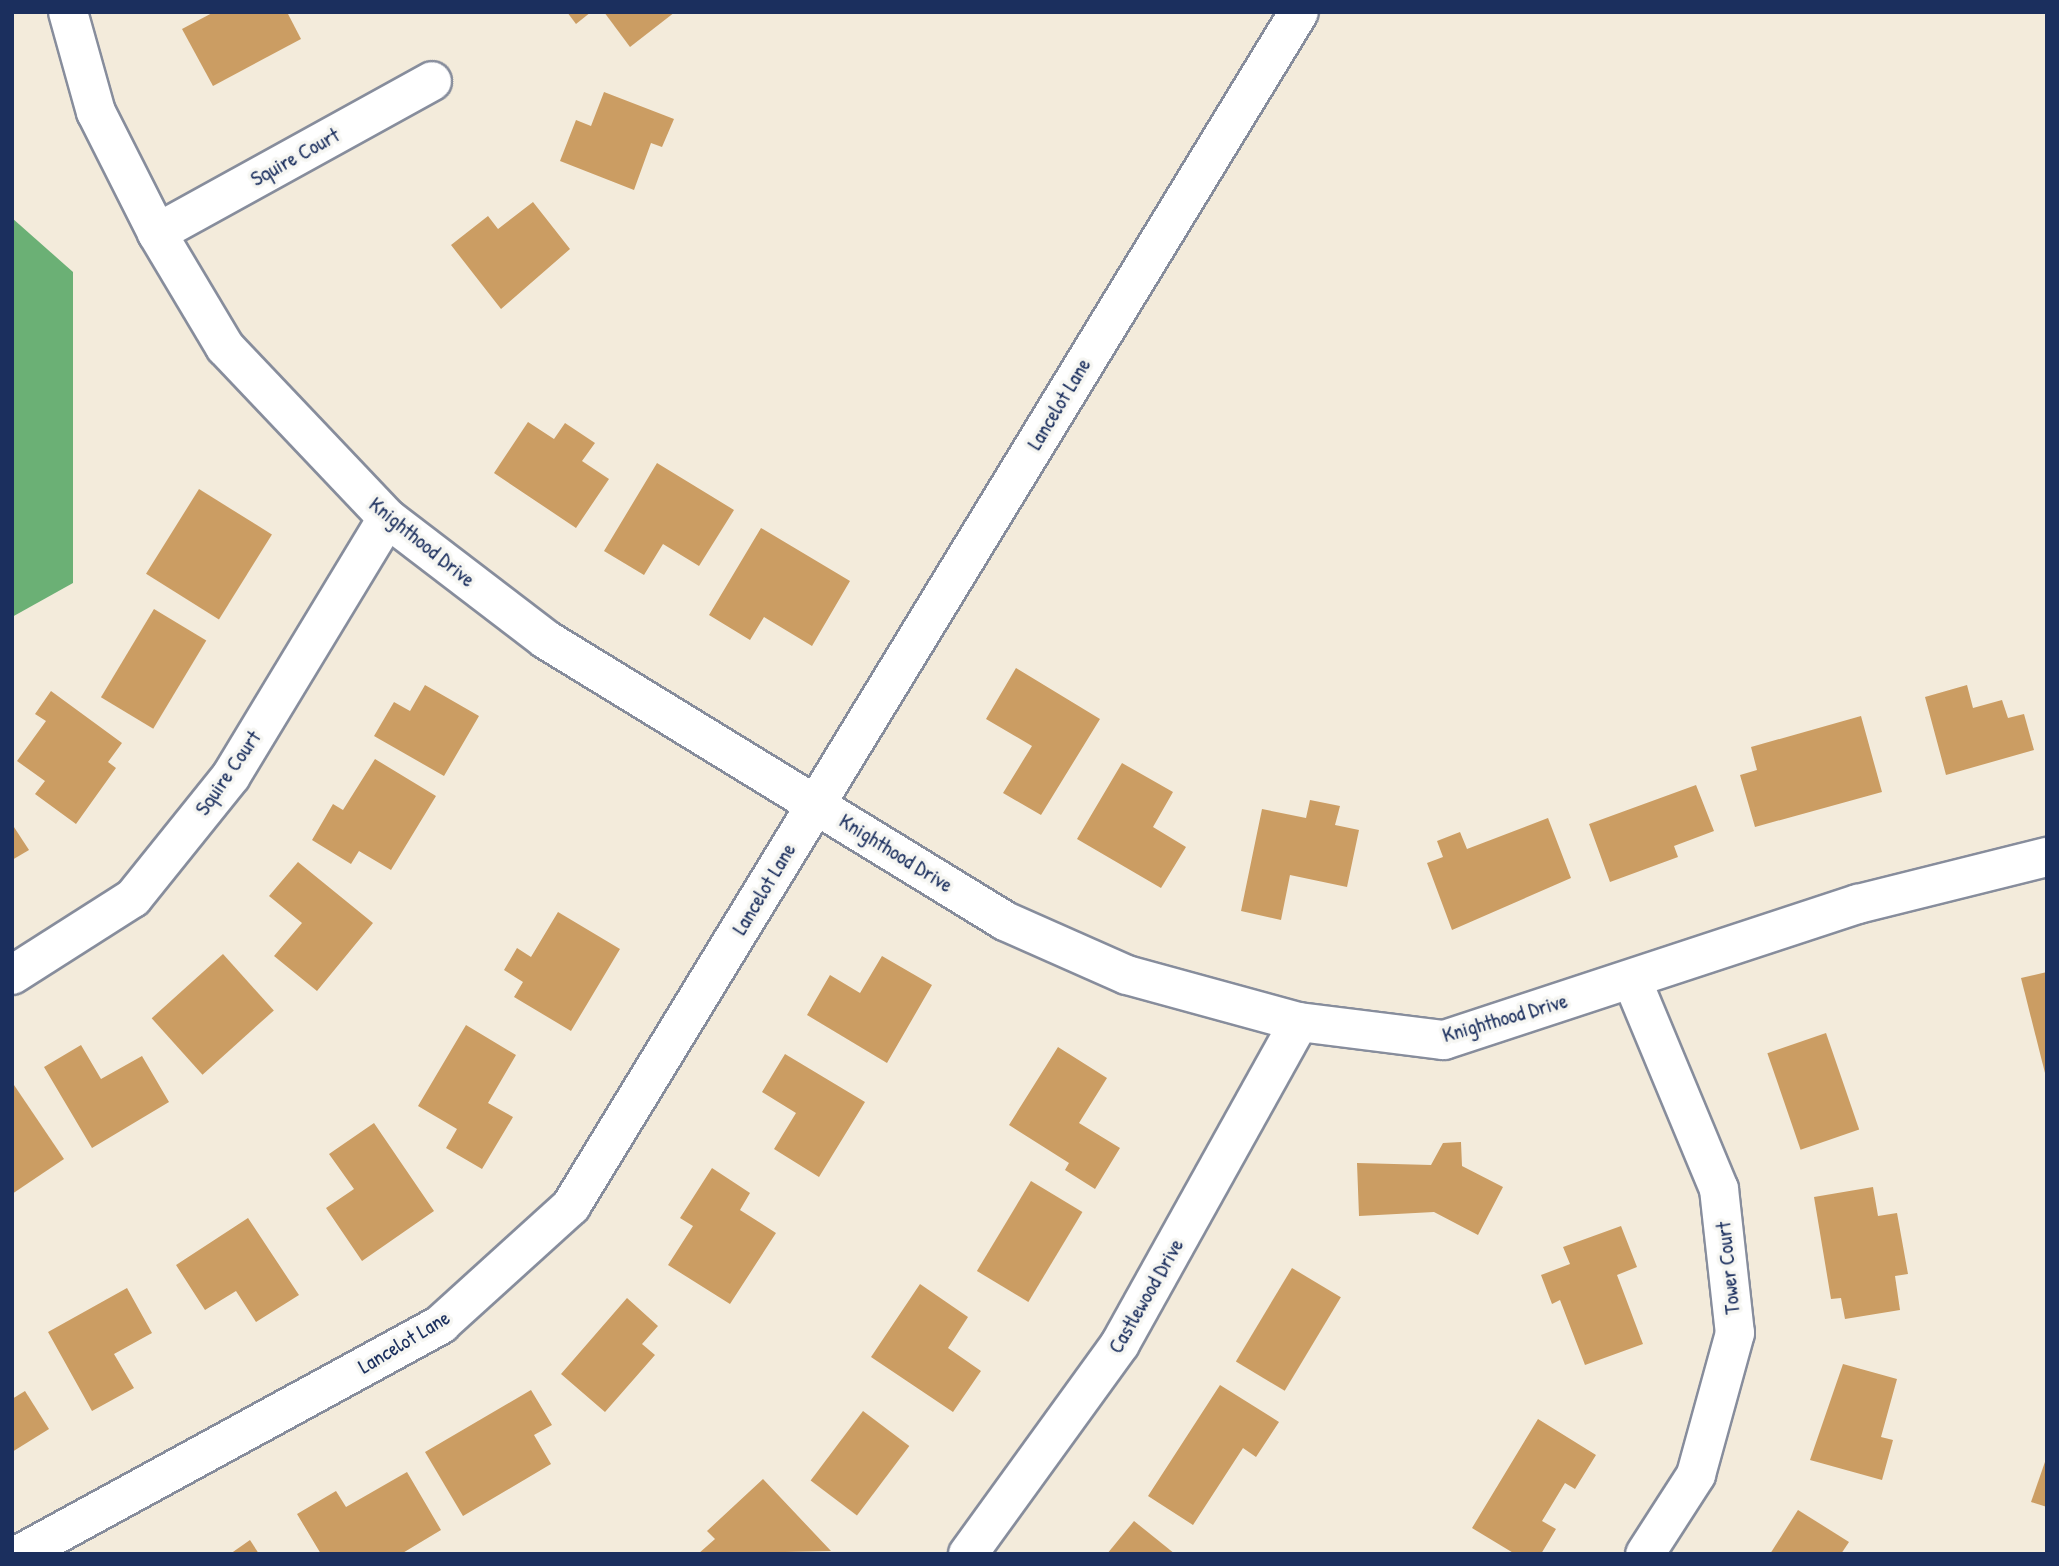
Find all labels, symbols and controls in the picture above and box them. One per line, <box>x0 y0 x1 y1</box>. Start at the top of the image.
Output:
street label: Squire Court <box>246 122 344 192</box>
street label: Lancelot Lane <box>1022 354 1096 454</box>
street label: Knighthood Drive <box>364 492 480 592</box>
street label: Squire Court <box>190 726 266 820</box>
street label: Knighthood Drive <box>835 808 957 898</box>
street label: Lancelot Lane <box>727 839 801 939</box>
street label: Knighthood Drive <box>1440 988 1570 1048</box>
street label: Tower Court <box>1711 1220 1745 1316</box>
street label: Castlewood Drive <box>1103 1234 1189 1358</box>
street label: Lancelot Lane <box>354 1305 454 1379</box>

